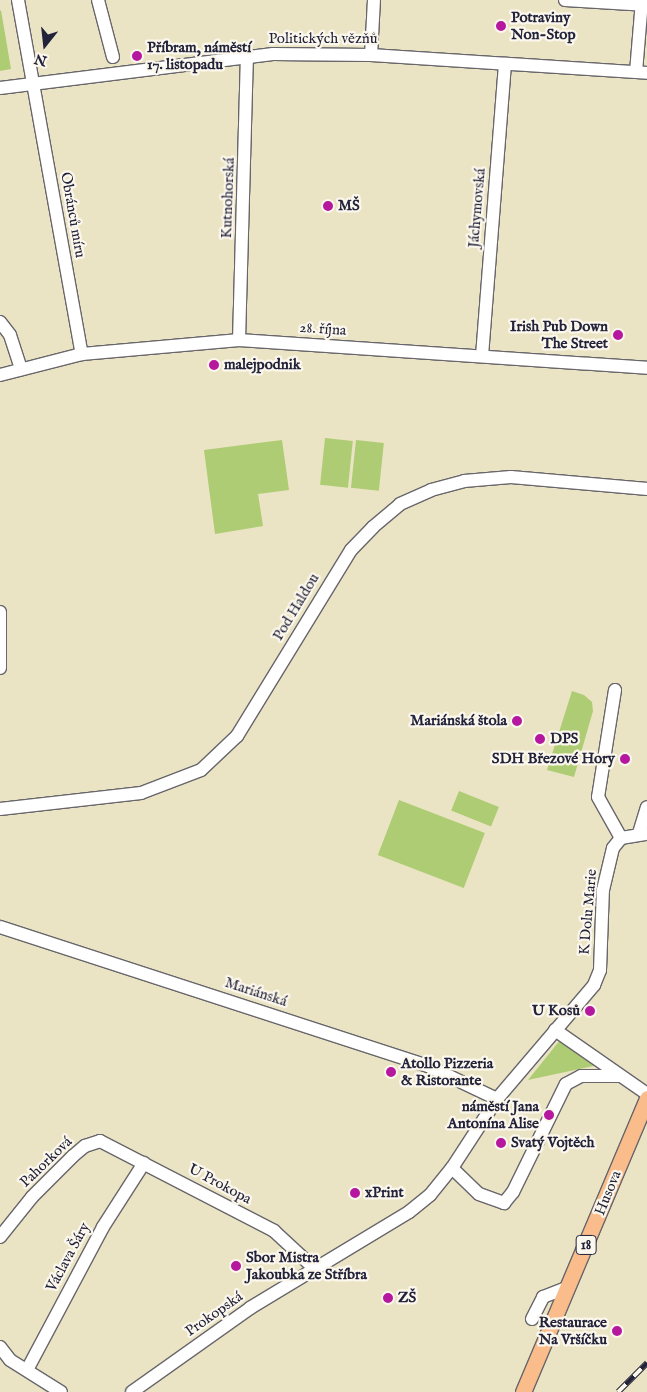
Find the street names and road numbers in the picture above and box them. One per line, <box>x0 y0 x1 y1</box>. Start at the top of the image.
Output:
street label: Politických vězňů <box>268 30 378 48</box>
street label: Kutnohorská <box>218 157 238 239</box>
street label: Jáchymovská <box>465 167 489 249</box>
street label: Obránců míru <box>57 171 89 259</box>
street label: 28. října <box>299 318 347 340</box>
street label: Pod Haldou <box>269 570 323 644</box>
street label: K Dolu Marie <box>575 868 601 956</box>
street label: Mariánská <box>223 973 289 1011</box>
street label: Pahorková <box>16 1133 76 1191</box>
street label: U Prokopa <box>185 1160 255 1208</box>
street label: Husova <box>591 1168 625 1218</box>
street label: Václava Šáry <box>42 1219 94 1295</box>
road number: 18 <box>575 1234 597 1256</box>
street label: Prokopská <box>182 1288 246 1340</box>

